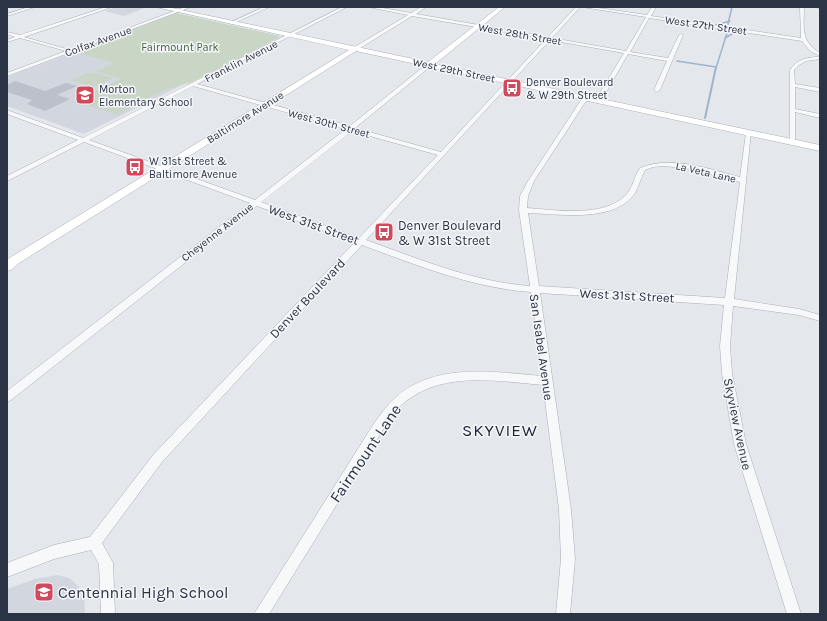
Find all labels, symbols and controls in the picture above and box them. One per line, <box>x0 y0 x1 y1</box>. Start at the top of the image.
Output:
street label: West 27th Street <box>664 13 748 38</box>
street label: West 28th Street <box>477 21 563 48</box>
street label: Colfax Avenue <box>63 23 134 60</box>
street label: Franklin Avenue <box>202 37 280 85</box>
park label: Fairmount Park <box>141 41 219 54</box>
street label: West 29th Street <box>411 55 496 86</box>
place label: Denver Boulevard & W 29th Street <box>526 76 614 102</box>
bus stop icon: Denver Boulevard & W 29th Street <box>501 77 523 99</box>
place label: Morton Elementary School <box>99 83 192 109</box>
school or university icon: Morton Elementary School <box>74 84 96 106</box>
street label: Baltimore Avenue <box>204 88 286 146</box>
street label: West 30th Street <box>286 106 371 141</box>
place label: W 31st Street & Baltimore Avenue <box>149 155 237 181</box>
bus stop icon: W 31st Street & Baltimore Avenue <box>124 156 146 178</box>
street label: La Veta Lane <box>674 159 738 186</box>
street label: Cheyenne Avenue <box>179 200 256 264</box>
street label: West 31st Street <box>267 201 361 248</box>
place label: Denver Boulevard & W 31st Street <box>398 218 502 248</box>
bus stop icon: Denver Boulevard & W 31st Street <box>373 221 395 243</box>
street label: Denver Boulevard <box>267 255 348 341</box>
street label: West 31st Street <box>579 286 675 305</box>
street label: San Isabel Avenue <box>527 293 556 402</box>
street label: Skyview Avenue <box>720 377 755 472</box>
street label: Fairmount Lane <box>326 401 405 506</box>
district label: SKYVIEW <box>462 420 538 440</box>
school or university icon: Centennial High School <box>33 581 55 603</box>
place label: Centennial High School <box>58 583 229 602</box>

